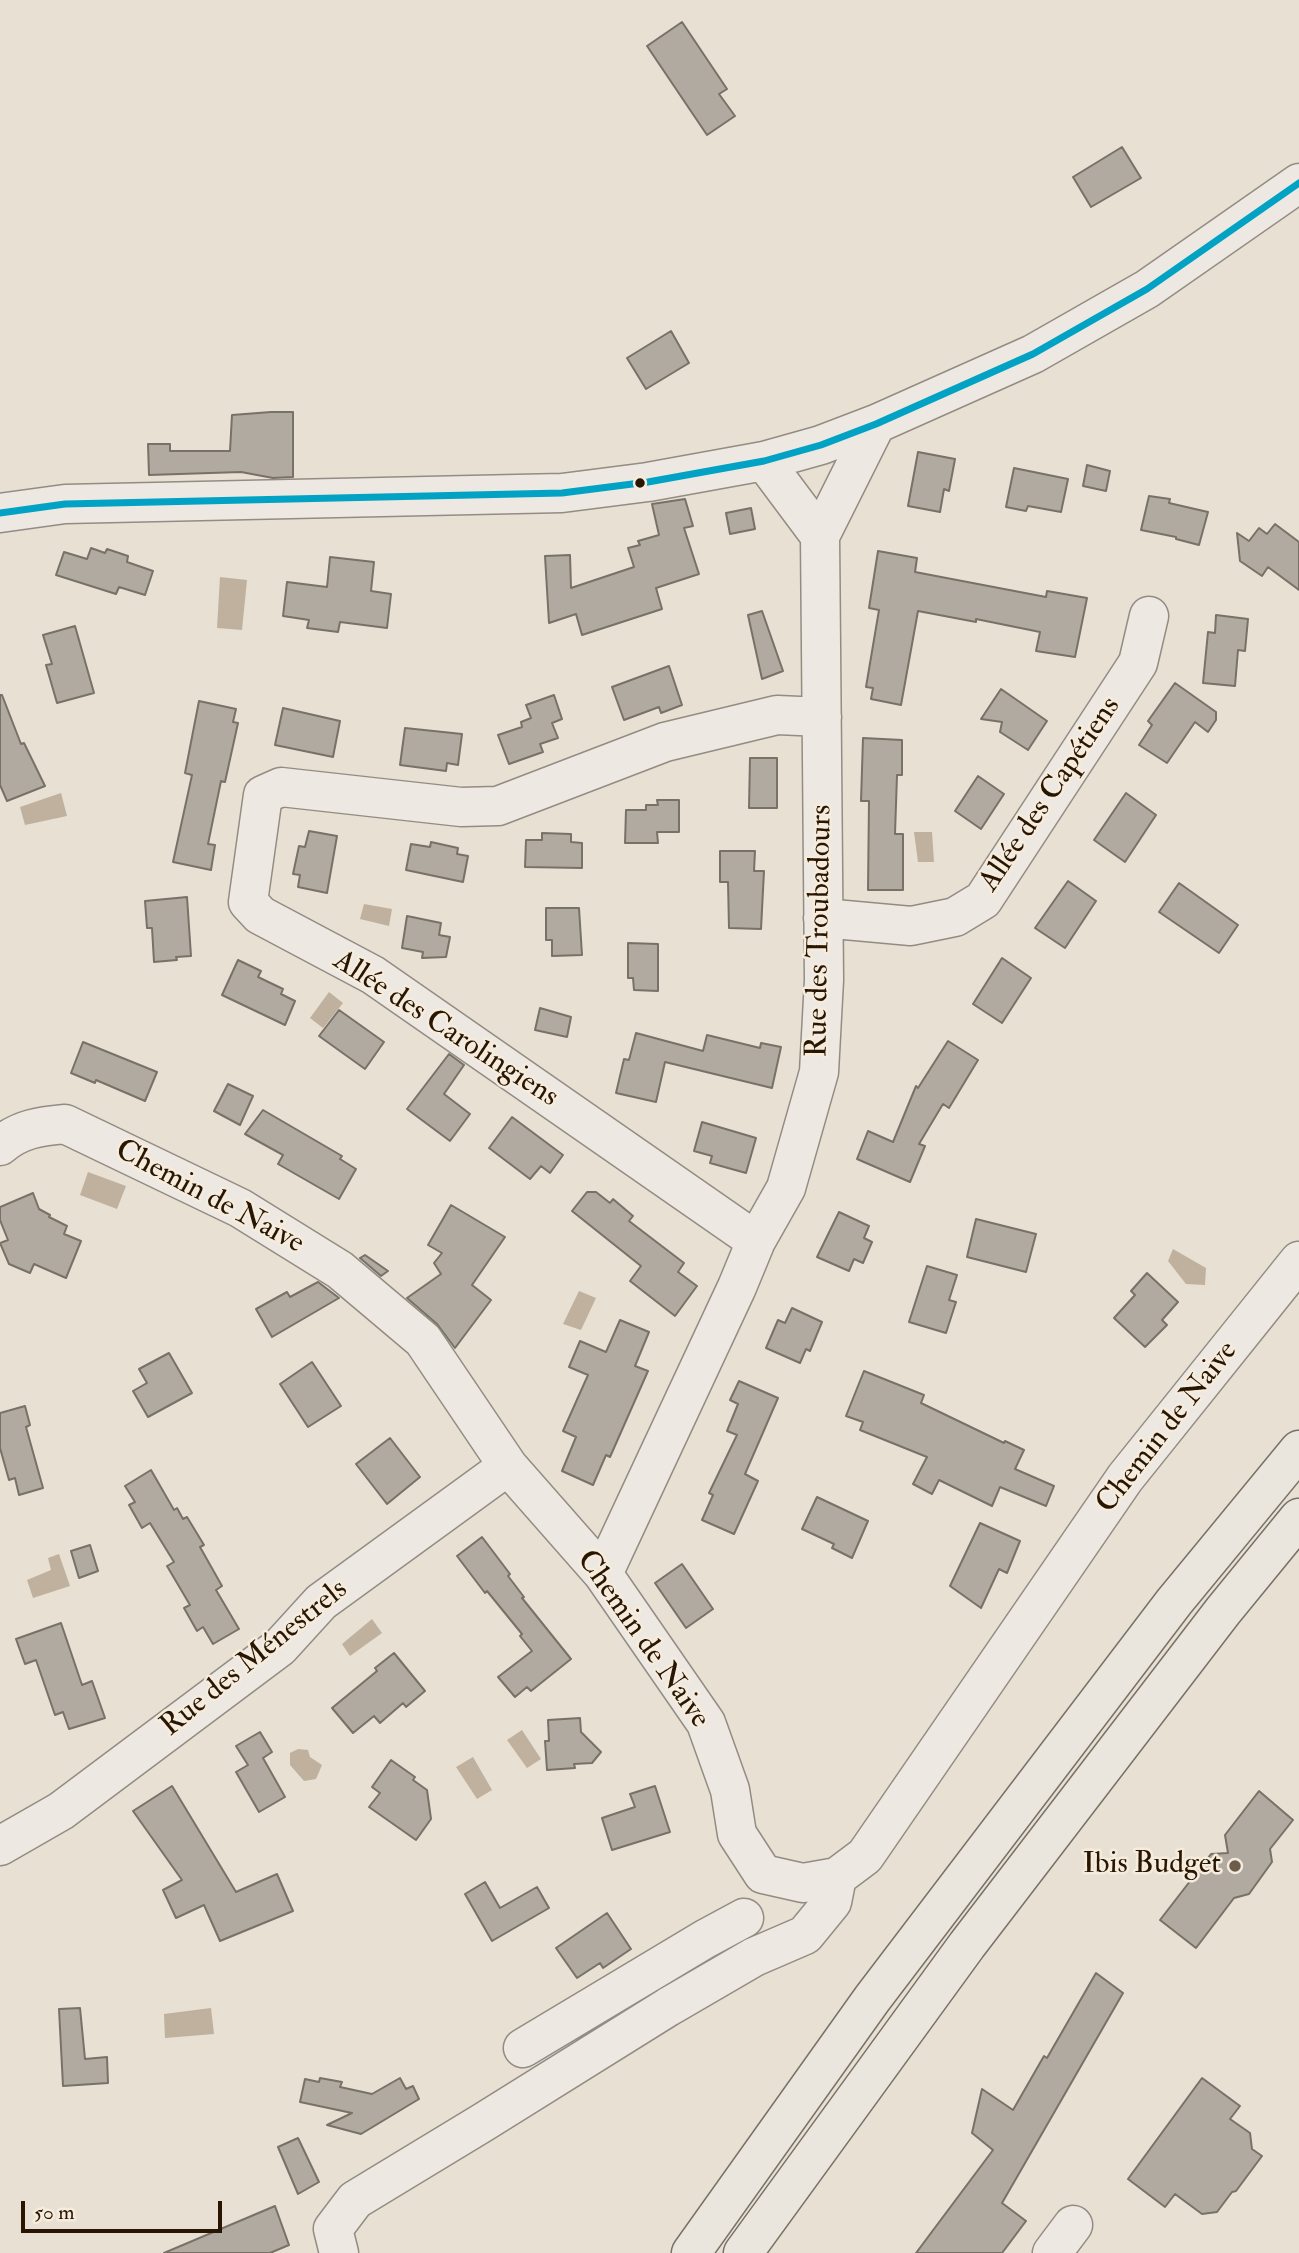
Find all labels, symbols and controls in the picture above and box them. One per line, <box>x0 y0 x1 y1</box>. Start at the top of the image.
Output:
unlabelled marker <box>633 476 647 490</box>
street label: Allée des Capétiens <box>973 691 1129 899</box>
street label: Rue des Troubadours <box>801 804 841 1058</box>
street label: Allée des Carolingiens <box>326 944 564 1116</box>
street label: Chemin de Naive <box>109 1133 309 1263</box>
street label: Chemin de Naive <box>1090 1335 1246 1521</box>
street label: Chemin de Naive <box>567 1544 717 1736</box>
street label: Rue des Ménestrels <box>154 1573 356 1745</box>
place label: Ibis Budget <box>1083 1848 1221 1884</box>
marker: Ibis Budget <box>1227 1858 1243 1874</box>
scale bar <box>24 2186 226 2230</box>
text: 50 m <box>34 2199 75 2226</box>

